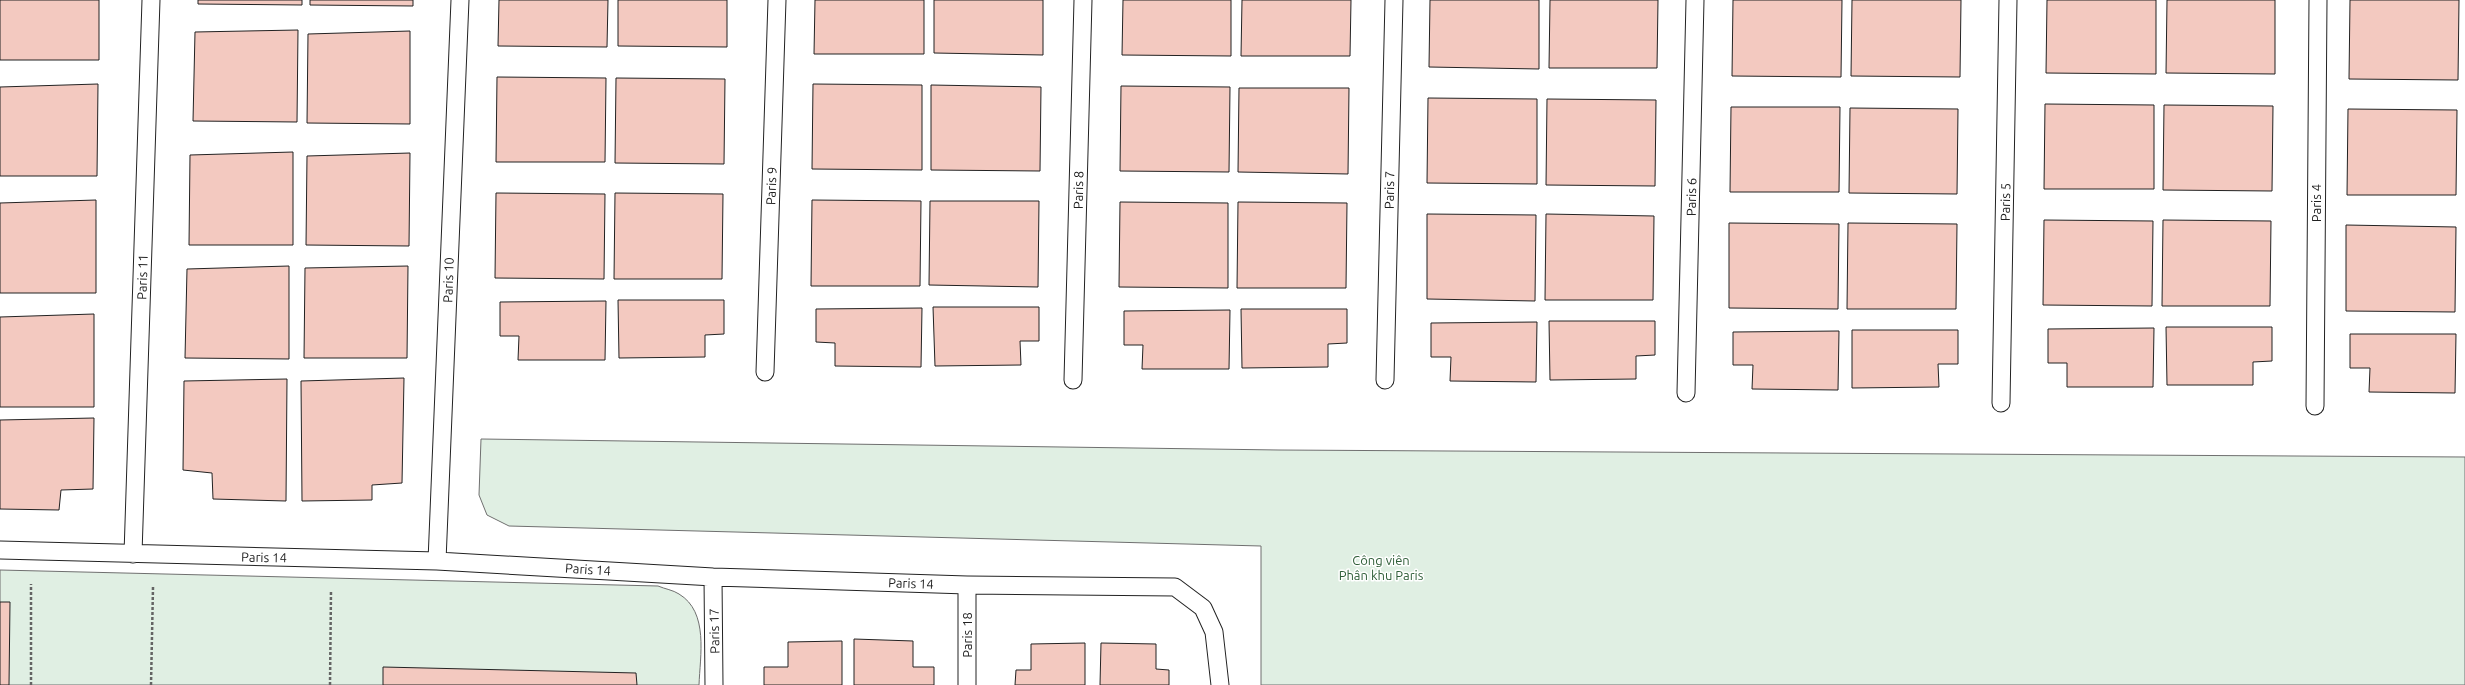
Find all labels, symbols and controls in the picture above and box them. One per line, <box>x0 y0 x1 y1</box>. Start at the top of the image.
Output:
street label: Paris 9 <box>763 167 779 205</box>
street label: Paris 8 <box>1071 171 1085 209</box>
street label: Paris 7 <box>1382 171 1396 209</box>
street label: Paris 6 <box>1684 178 1698 216</box>
street label: Paris 5 <box>1998 183 2012 221</box>
street label: Paris 4 <box>2309 184 2323 222</box>
street label: Paris 11 <box>134 254 150 300</box>
street label: Paris 10 <box>440 257 456 303</box>
street label: Paris 14 <box>241 550 287 564</box>
park label: Công viên Phân khu Paris <box>1339 553 1424 582</box>
street label: Paris 14 <box>565 560 611 578</box>
street label: Paris 14 <box>888 575 934 591</box>
street label: Paris 17 <box>707 608 721 654</box>
street label: Paris 18 <box>960 612 974 658</box>

